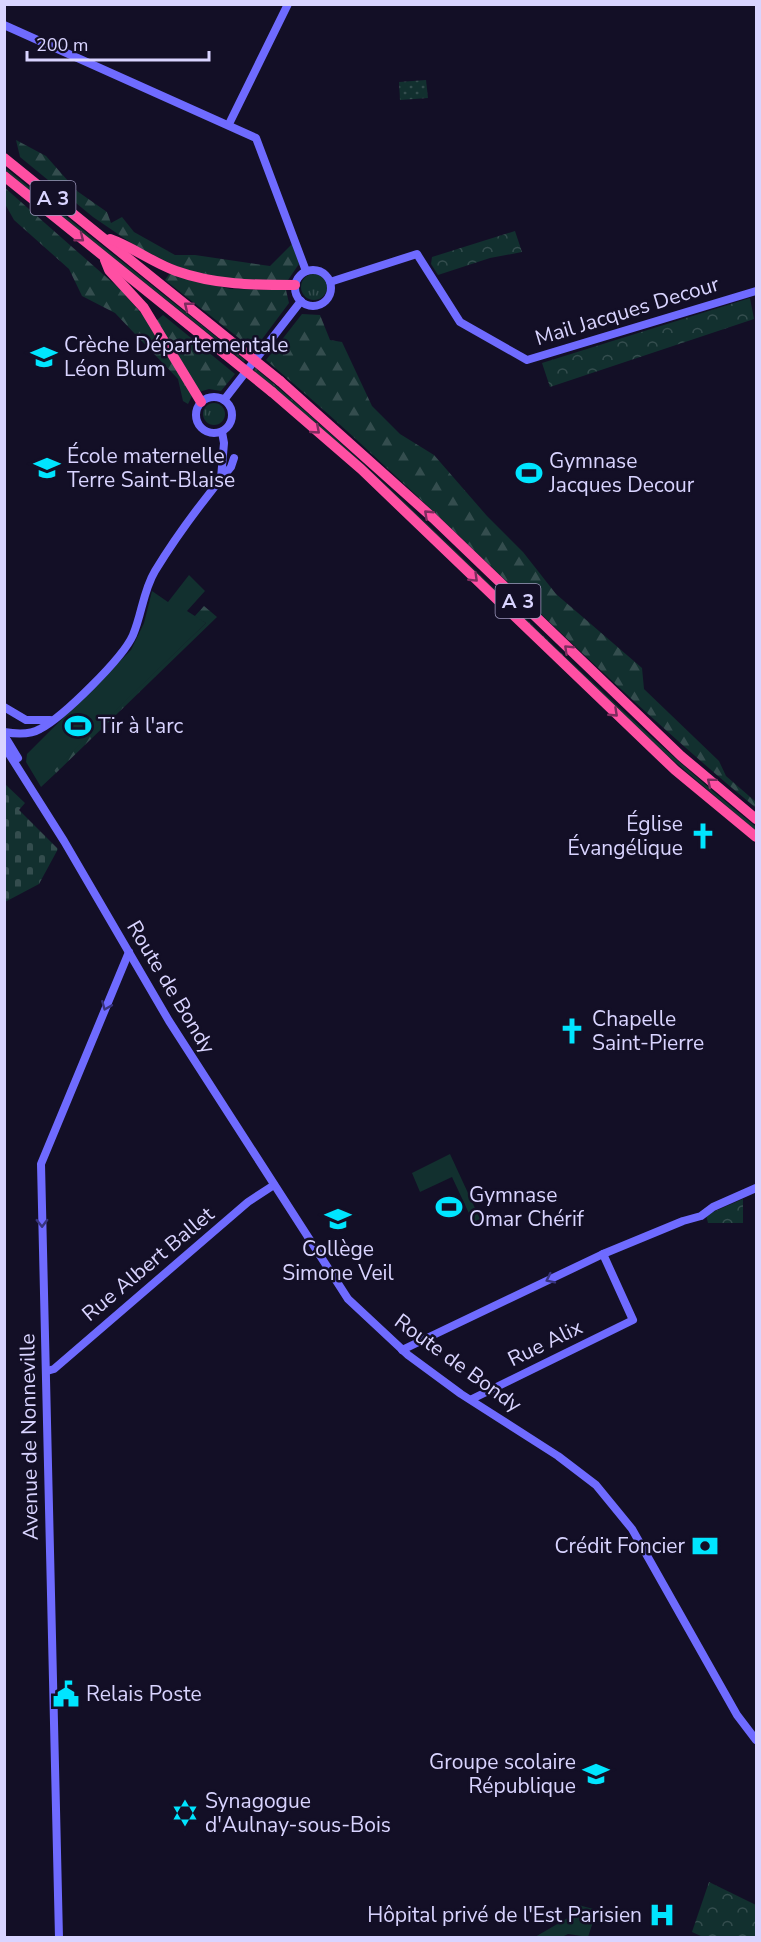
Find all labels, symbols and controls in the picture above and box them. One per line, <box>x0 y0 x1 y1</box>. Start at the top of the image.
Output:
scale bar <box>27 24 208 62</box>
text: 200 m <box>36 33 88 57</box>
road number: A 3 <box>31 181 76 215</box>
one-way arrow <box>73 231 84 242</box>
street label: Mail Jacques Decour <box>532 270 723 352</box>
one-way arrow <box>184 302 195 313</box>
place label: Crèche Départementale Léon Blum <box>64 331 288 383</box>
school or university icon: Crèche Départementale Léon Blum <box>29 342 59 372</box>
one-way arrow <box>309 423 320 434</box>
place label: École maternelle Terre Saint-Blaise <box>67 442 235 494</box>
place label: Gymnase Jacques Decour <box>548 447 695 499</box>
school or university icon: École maternelle Terre Saint-Blaise <box>32 453 62 483</box>
sports icon: Gymnase Jacques Decour <box>514 458 544 488</box>
one-way arrow <box>424 510 435 521</box>
one-way arrow <box>466 570 477 581</box>
road number: A 3 <box>496 584 540 618</box>
one-way arrow <box>565 646 576 657</box>
one-way arrow <box>607 706 618 717</box>
sports icon: Tir à l'arc <box>63 711 93 741</box>
place label: Tir à l'arc <box>98 712 184 740</box>
one-way arrow <box>707 778 718 789</box>
place label: Église Évangélique <box>568 810 683 862</box>
church icon: Église Évangélique <box>688 821 718 851</box>
street label: Route de Bondy <box>120 915 222 1059</box>
one-way arrow <box>101 1000 113 1011</box>
place label: Chapelle Saint-Pierre <box>592 1005 704 1057</box>
church icon: Chapelle Saint-Pierre <box>557 1016 587 1046</box>
place label: Gymnase Omar Chérif <box>469 1181 585 1233</box>
sports icon: Gymnase Omar Chérif <box>434 1192 464 1222</box>
street label: Rue Albert Ballet <box>76 1200 220 1328</box>
school or university icon: Collège Simone Veil <box>323 1204 353 1234</box>
one-way arrow <box>36 1218 49 1227</box>
place label: Collège Simone Veil <box>282 1235 394 1287</box>
one-way arrow <box>545 1272 556 1283</box>
street label: Route de Bondy <box>389 1307 527 1419</box>
street label: Rue Alix <box>503 1313 587 1373</box>
street label: Avenue de Nonneville <box>13 1333 45 1541</box>
bank icon: Crédit Foncier <box>690 1531 720 1561</box>
place label: Crédit Foncier <box>554 1532 685 1560</box>
public building icon: Relais Poste <box>51 1679 81 1709</box>
place label: Relais Poste <box>86 1680 202 1708</box>
place label: Groupe scolaire République <box>429 1748 576 1800</box>
school or university icon: Groupe scolaire République <box>581 1759 611 1789</box>
place label: Synagogue d'Aulnay-sous-Bois <box>205 1787 391 1839</box>
synagogue icon: Synagogue d'Aulnay-sous-Bois <box>170 1798 200 1828</box>
hospital icon: Hôpital privé de l'Est Parisien <box>647 1900 677 1930</box>
place label: Hôpital privé de l'Est Parisien <box>367 1901 642 1929</box>

